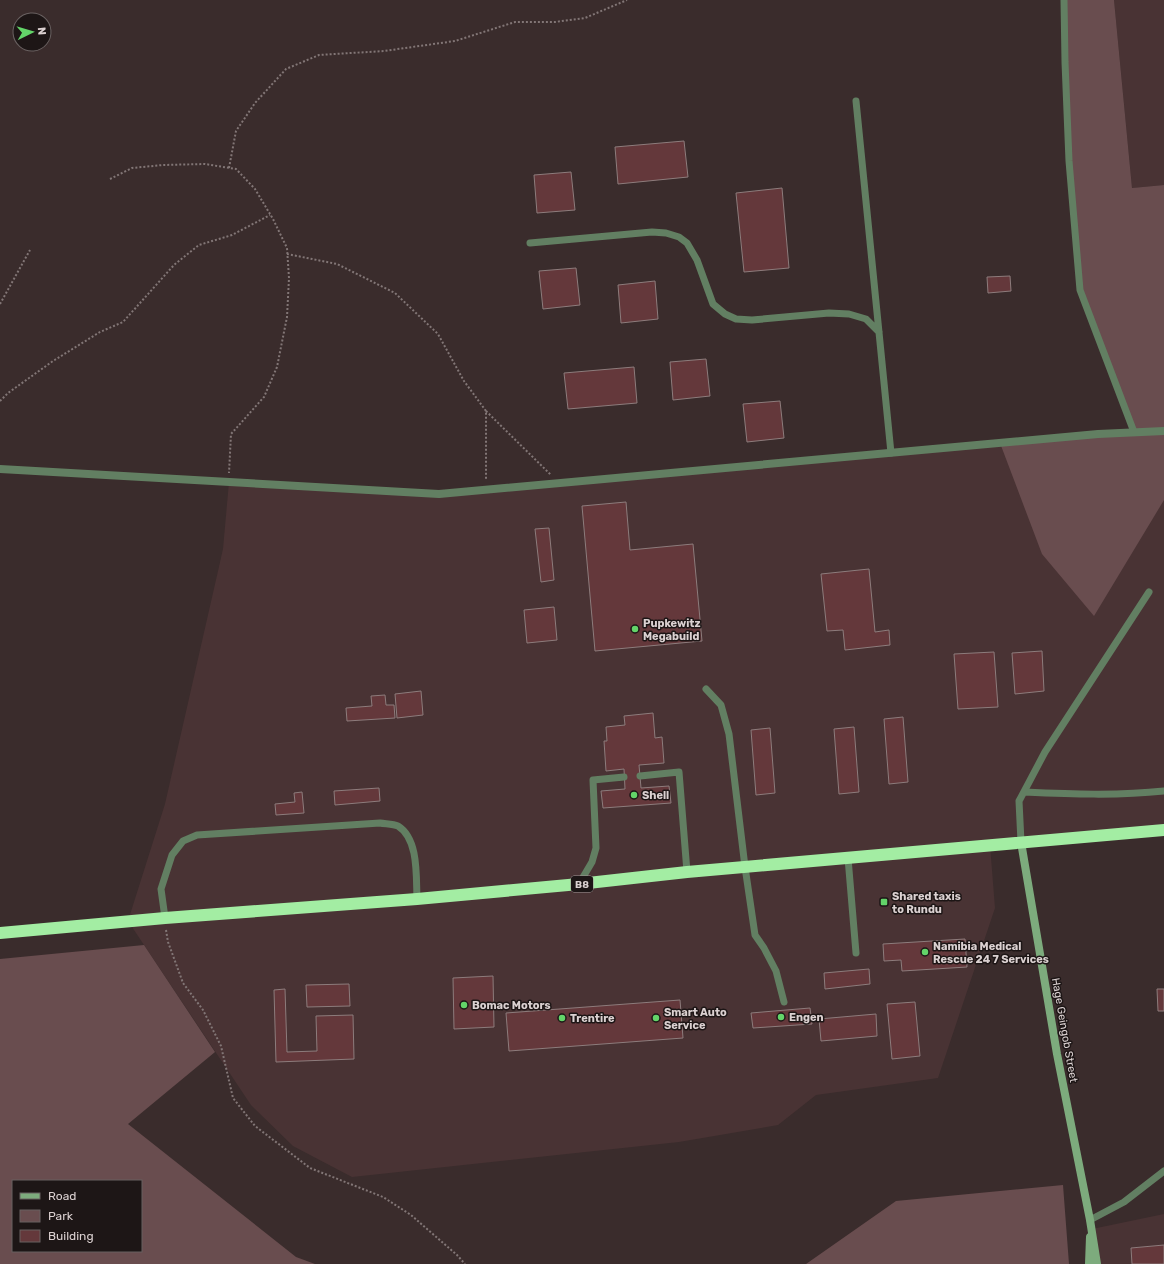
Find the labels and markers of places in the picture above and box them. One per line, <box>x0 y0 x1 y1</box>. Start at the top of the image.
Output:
place label: Pupkewitz Megabuild <box>643 617 701 643</box>
marker: Pupkewitz Megabuild <box>630 624 640 634</box>
place label: Shell <box>642 789 669 802</box>
marker: Shell <box>629 790 639 800</box>
place label: Shared taxis to Rundu <box>892 890 961 916</box>
marker: Shared taxis to Rundu <box>879 897 889 907</box>
place label: Namibia Medical Rescue 24 7 Services <box>933 940 1049 966</box>
marker: Namibia Medical Rescue 24 7 Services <box>920 947 930 957</box>
place label: Bomac Motors <box>472 999 551 1012</box>
marker: Bomac Motors <box>459 1000 469 1010</box>
place label: Smart Auto Service <box>664 1006 727 1032</box>
place label: Engen <box>789 1011 824 1024</box>
place label: Trentire <box>570 1012 615 1025</box>
marker: Engen <box>776 1012 786 1022</box>
marker: Trentire <box>557 1013 567 1023</box>
marker: Smart Auto Service <box>651 1013 661 1023</box>

